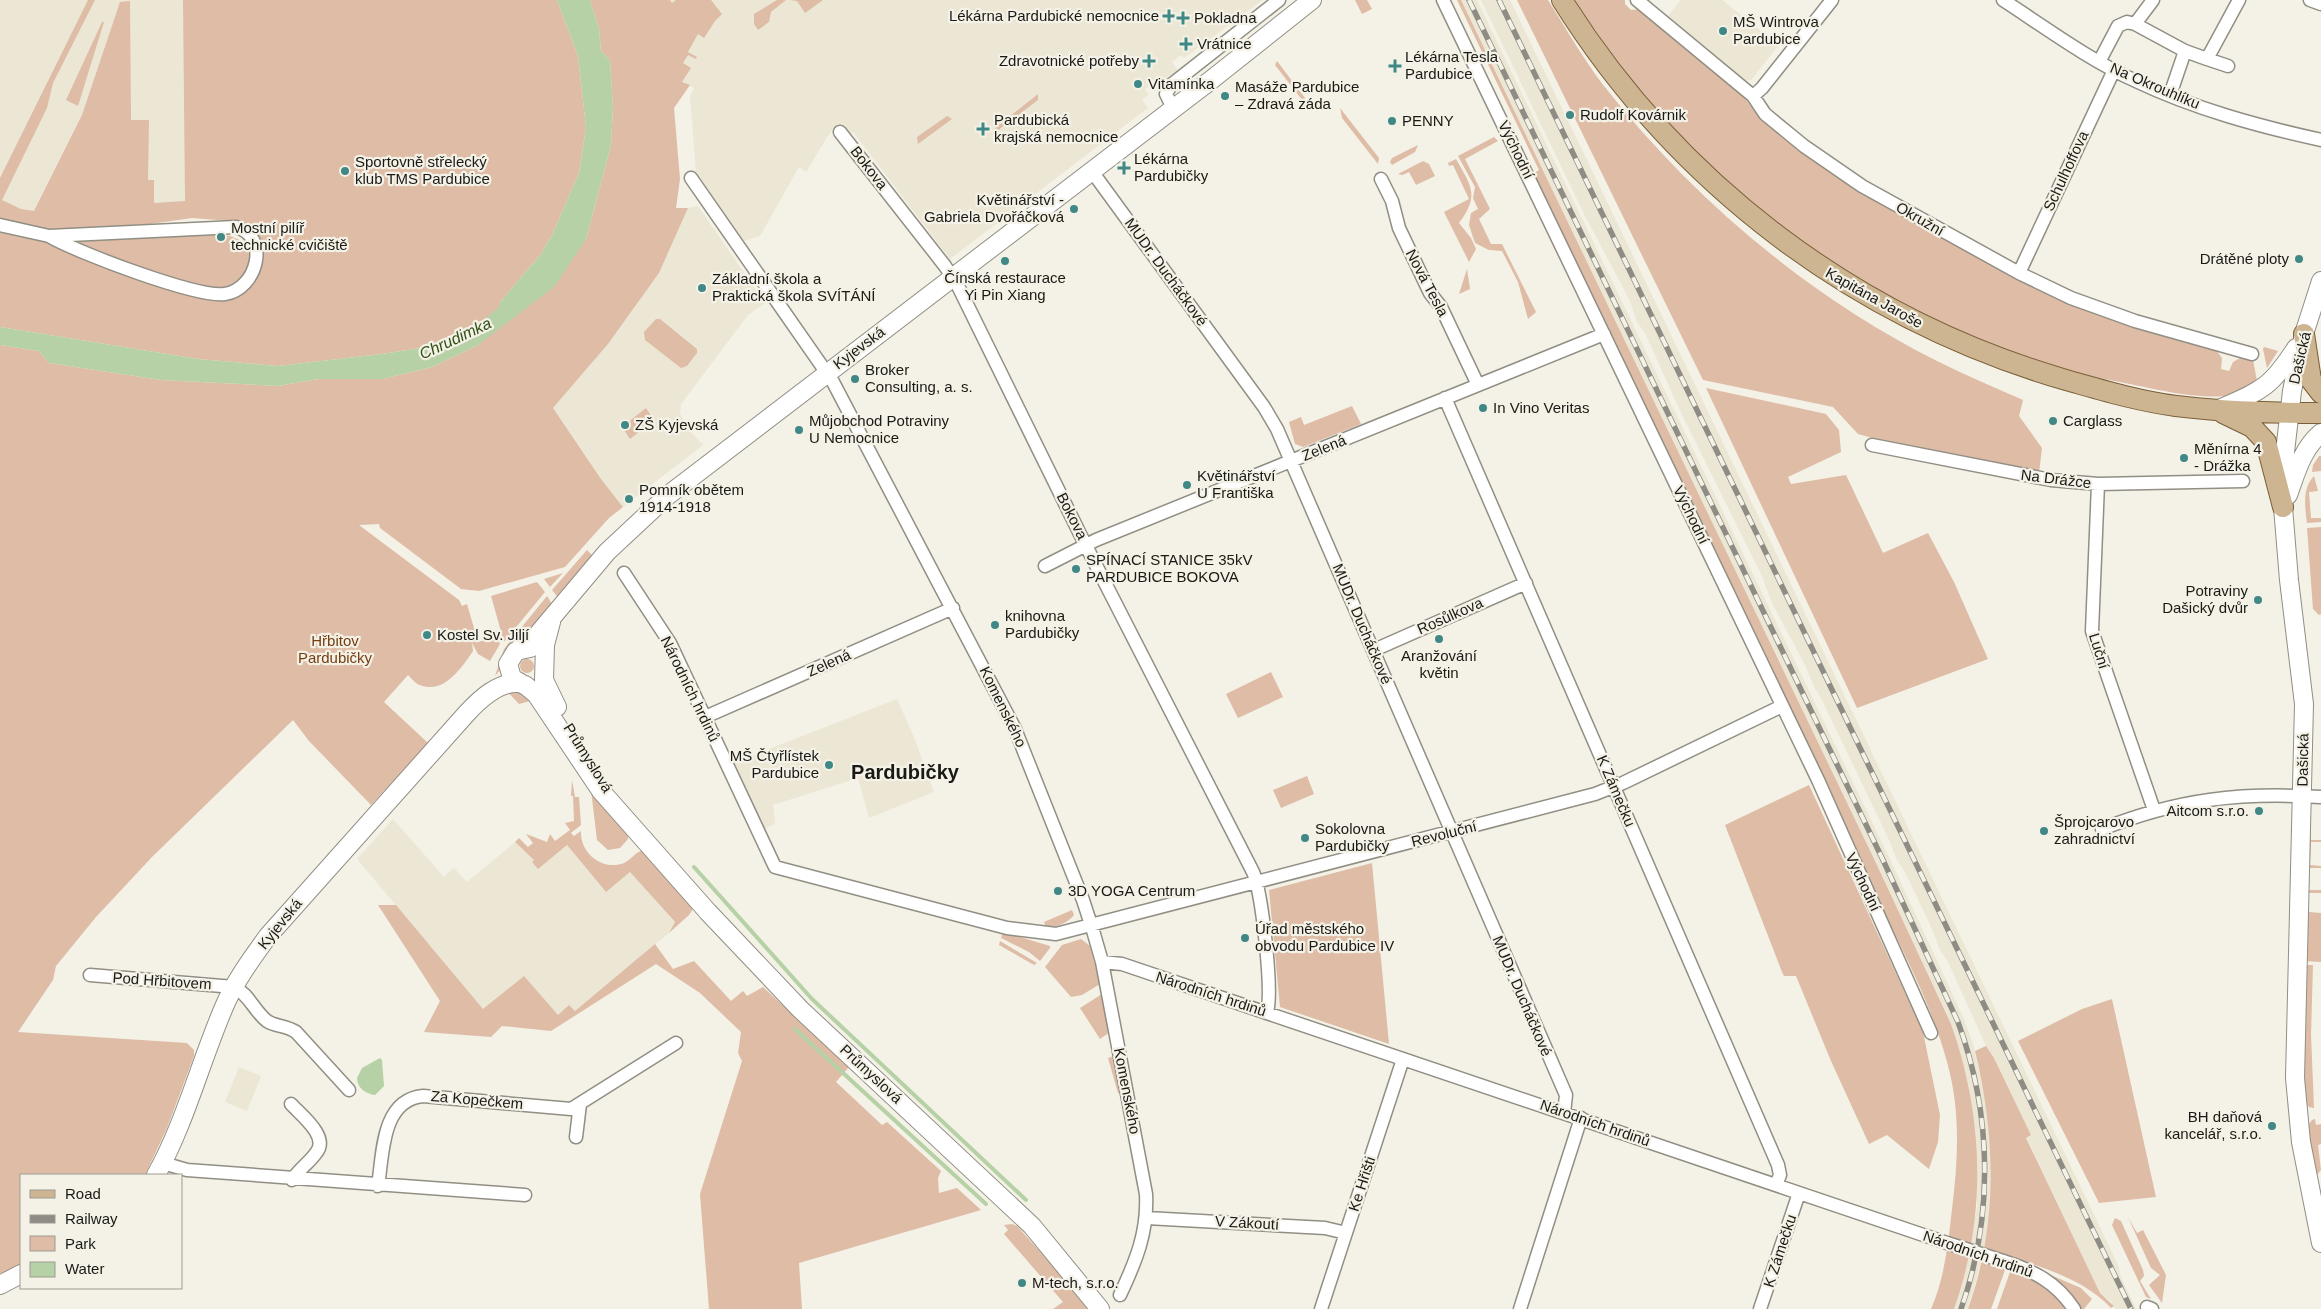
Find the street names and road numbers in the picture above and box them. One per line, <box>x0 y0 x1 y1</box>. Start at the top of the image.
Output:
street label: Na Okrouhlíku <box>2108 59 2203 112</box>
street label: Východní <box>1495 118 1538 182</box>
street label: Schulhoffova <box>2040 127 2092 214</box>
street label: Bokova <box>847 143 892 193</box>
street label: Okružní <box>1893 198 1948 239</box>
street label: MUDr. Ducháčkové <box>1122 214 1211 329</box>
street label: Nová Tesla <box>1403 246 1453 320</box>
street label: Kapitána Jaroše <box>1823 264 1926 331</box>
street label: Kyjevská <box>830 322 888 372</box>
street label: Dašická <box>2285 329 2314 386</box>
street label: Zelená <box>1299 431 1349 464</box>
street label: Na Drážce <box>2020 466 2092 491</box>
street label: Východní <box>1670 483 1713 547</box>
street label: Bokova <box>1054 490 1092 543</box>
street label: MUDr. Ducháčkové <box>1329 561 1396 687</box>
street label: Rosůlkova <box>1414 593 1486 638</box>
street label: Luční <box>2086 631 2113 672</box>
street label: Národních hrdinů <box>658 633 723 744</box>
street label: Zelená <box>804 645 854 680</box>
street label: Komenského <box>977 664 1030 750</box>
street label: Průmyslová <box>560 720 617 796</box>
street label: Dašická <box>2294 733 2311 787</box>
street label: K Zámečku <box>1594 753 1639 829</box>
street label: Revoluční <box>1409 817 1479 850</box>
street label: Východní <box>1843 850 1885 914</box>
street label: Kyjevská <box>254 895 306 952</box>
street label: MUDr. Ducháčkové <box>1489 933 1556 1059</box>
street label: Národních hrdinů <box>1154 968 1269 1019</box>
street label: Pod Hřbitovem <box>112 969 212 992</box>
street label: Průmyslová <box>837 1041 906 1107</box>
street label: Komenského <box>1111 1046 1144 1136</box>
street label: Za Kopečkem <box>430 1087 524 1112</box>
street label: Národních hrdinů <box>1538 1096 1652 1149</box>
street label: Ke Hřišti <box>1345 1154 1378 1213</box>
street label: V Zákoutí <box>1215 1212 1280 1233</box>
street label: K Zámečku <box>1760 1212 1799 1290</box>
street label: Národních hrdinů <box>1921 1227 2035 1280</box>

